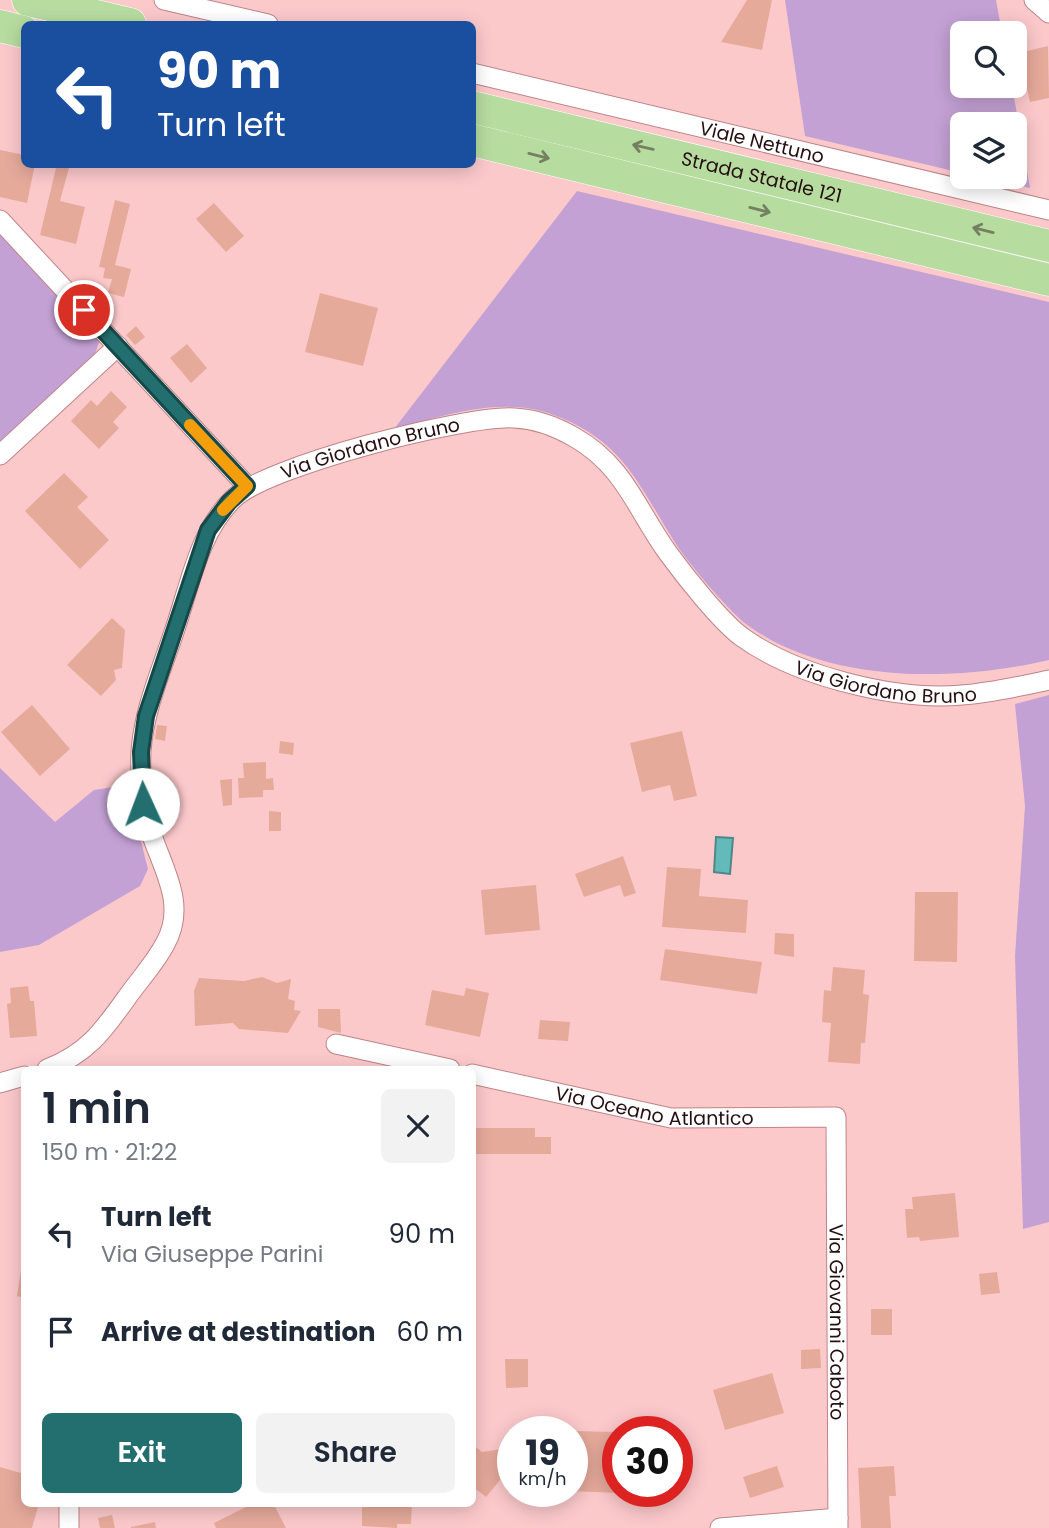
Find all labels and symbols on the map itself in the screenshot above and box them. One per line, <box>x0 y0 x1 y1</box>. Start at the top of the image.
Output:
street label: Viale Nettuno <box>697 114 827 170</box>
one-way arrow <box>632 140 655 154</box>
street label: Strada Statale 121 <box>679 144 845 209</box>
one-way arrow <box>527 150 550 163</box>
one-way arrow <box>748 204 771 217</box>
one-way arrow <box>972 223 995 236</box>
pin <box>54 280 114 340</box>
street label: Via Giordano Bruno <box>277 411 462 486</box>
street label: Via Giordano Bruno <box>791 653 978 709</box>
position arrow <box>106 767 180 841</box>
street label: Via Oceano Atlantico <box>553 1079 754 1132</box>
street label: Via Giovanni Caboto <box>823 1224 851 1420</box>
speed limit sign: 30 <box>602 1416 693 1507</box>

